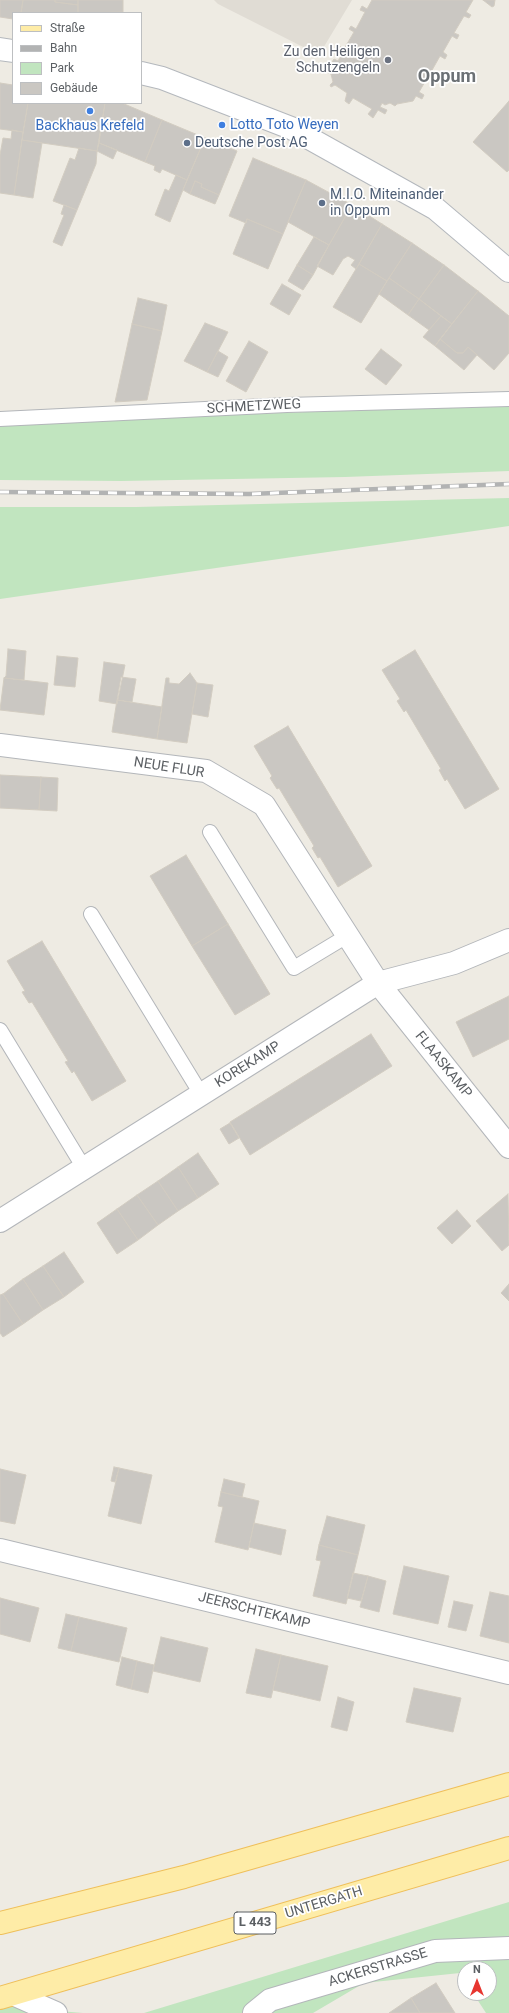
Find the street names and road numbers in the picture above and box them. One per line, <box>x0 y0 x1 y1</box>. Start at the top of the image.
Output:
street label: SCHMETZWEG <box>206 396 302 418</box>
street label: NEUE FLUR <box>133 754 205 782</box>
street label: FLAASKAMP <box>411 1028 475 1102</box>
street label: KOREKAMP <box>212 1038 284 1092</box>
street label: JEERSCHTEKAMP <box>196 1589 312 1633</box>
street label: UNTERGATH <box>283 1883 365 1923</box>
road number: L 443 <box>234 1912 276 1934</box>
street label: ACKERSTRASSE <box>327 1945 429 1991</box>

